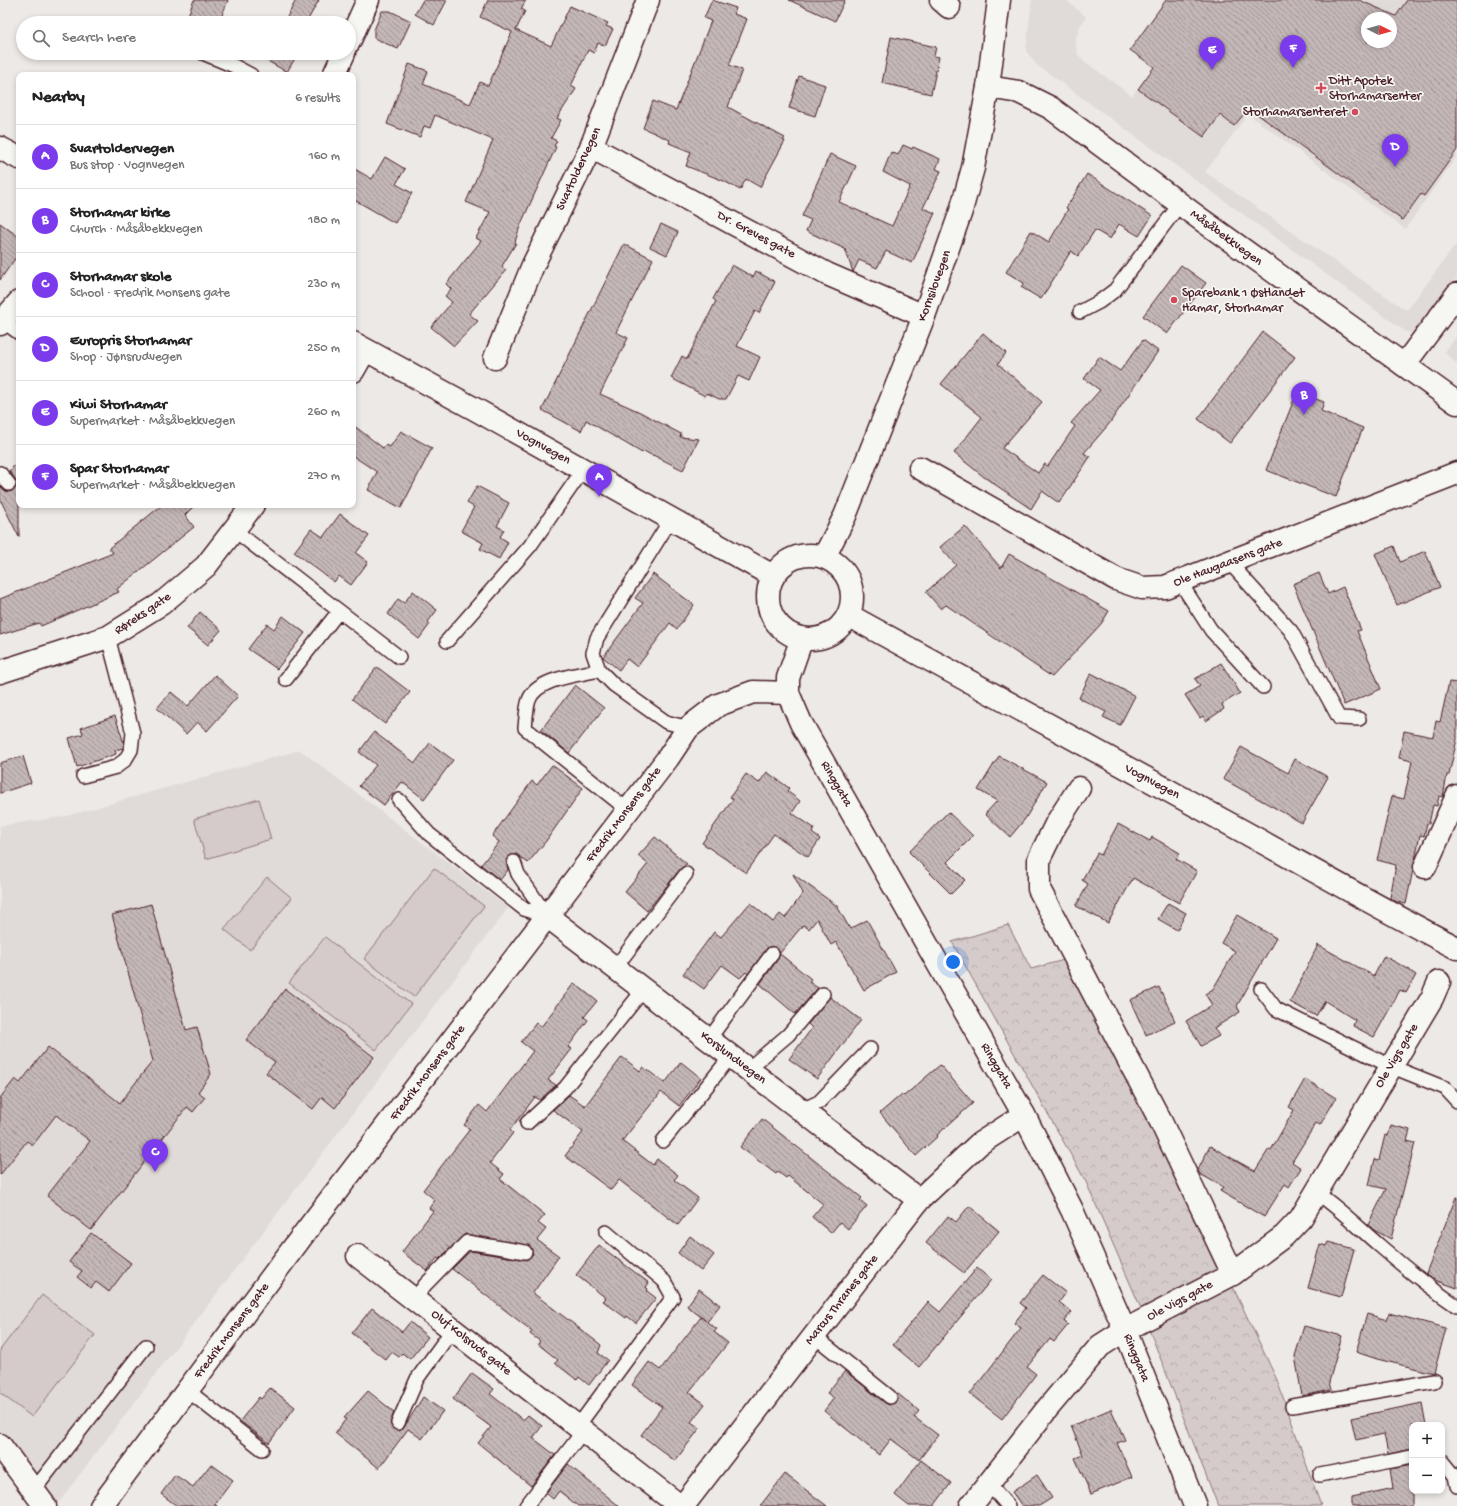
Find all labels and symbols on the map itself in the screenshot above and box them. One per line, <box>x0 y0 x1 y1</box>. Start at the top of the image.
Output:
north arrow <box>1361 12 1397 48</box>
pin: F <box>1280 35 1306 68</box>
pin: E <box>1199 37 1225 70</box>
place label: Ditt Apotek Storhamarsenter <box>1328 74 1423 104</box>
marker: Ditt Apotek Storhamarsenter <box>1316 83 1326 93</box>
place label: Storhamarsenteret <box>1243 105 1349 120</box>
marker: Storhamarsenteret <box>1350 107 1360 117</box>
street label: Svartoldervegen <box>553 124 605 213</box>
pin: D <box>1382 134 1408 167</box>
street label: Måsåbekkvegen <box>1187 207 1266 270</box>
street label: Dr. Greves gate <box>713 208 798 262</box>
street label: Kornsilovegen <box>915 248 955 324</box>
place label: Sparebank 1 Østlandet Hamar, Storhamar <box>1182 286 1306 316</box>
marker: Sparebank 1 Østlandet Hamar, Storhamar <box>1169 295 1179 305</box>
pin: B <box>1291 382 1317 415</box>
street label: Vognvegen <box>512 425 574 469</box>
pin: A <box>586 464 612 497</box>
street label: Ole Haugaasens gate <box>1172 535 1285 591</box>
street label: Røreks gate <box>112 589 174 638</box>
street label: Ringgata <box>817 758 855 810</box>
street label: Vognvegen <box>1121 761 1183 803</box>
street label: Fredrik Monsens gate <box>583 764 665 867</box>
your location <box>943 952 963 972</box>
street label: Ole Vigs gate <box>1372 1021 1422 1091</box>
street label: Fredrik Monsens gate <box>387 1022 469 1125</box>
street label: Korslundvegen <box>697 1028 770 1088</box>
street label: Ringgata <box>977 1040 1015 1092</box>
pin: C <box>142 1139 168 1172</box>
street label: Marcus Thranes gate <box>802 1252 882 1348</box>
street label: Ole Vigs gate <box>1145 1277 1216 1325</box>
street label: Fredrik Monsens gate <box>191 1280 273 1383</box>
street label: Oluf Kolsruds gate <box>428 1307 515 1379</box>
street label: Ringgata <box>1120 1332 1153 1385</box>

